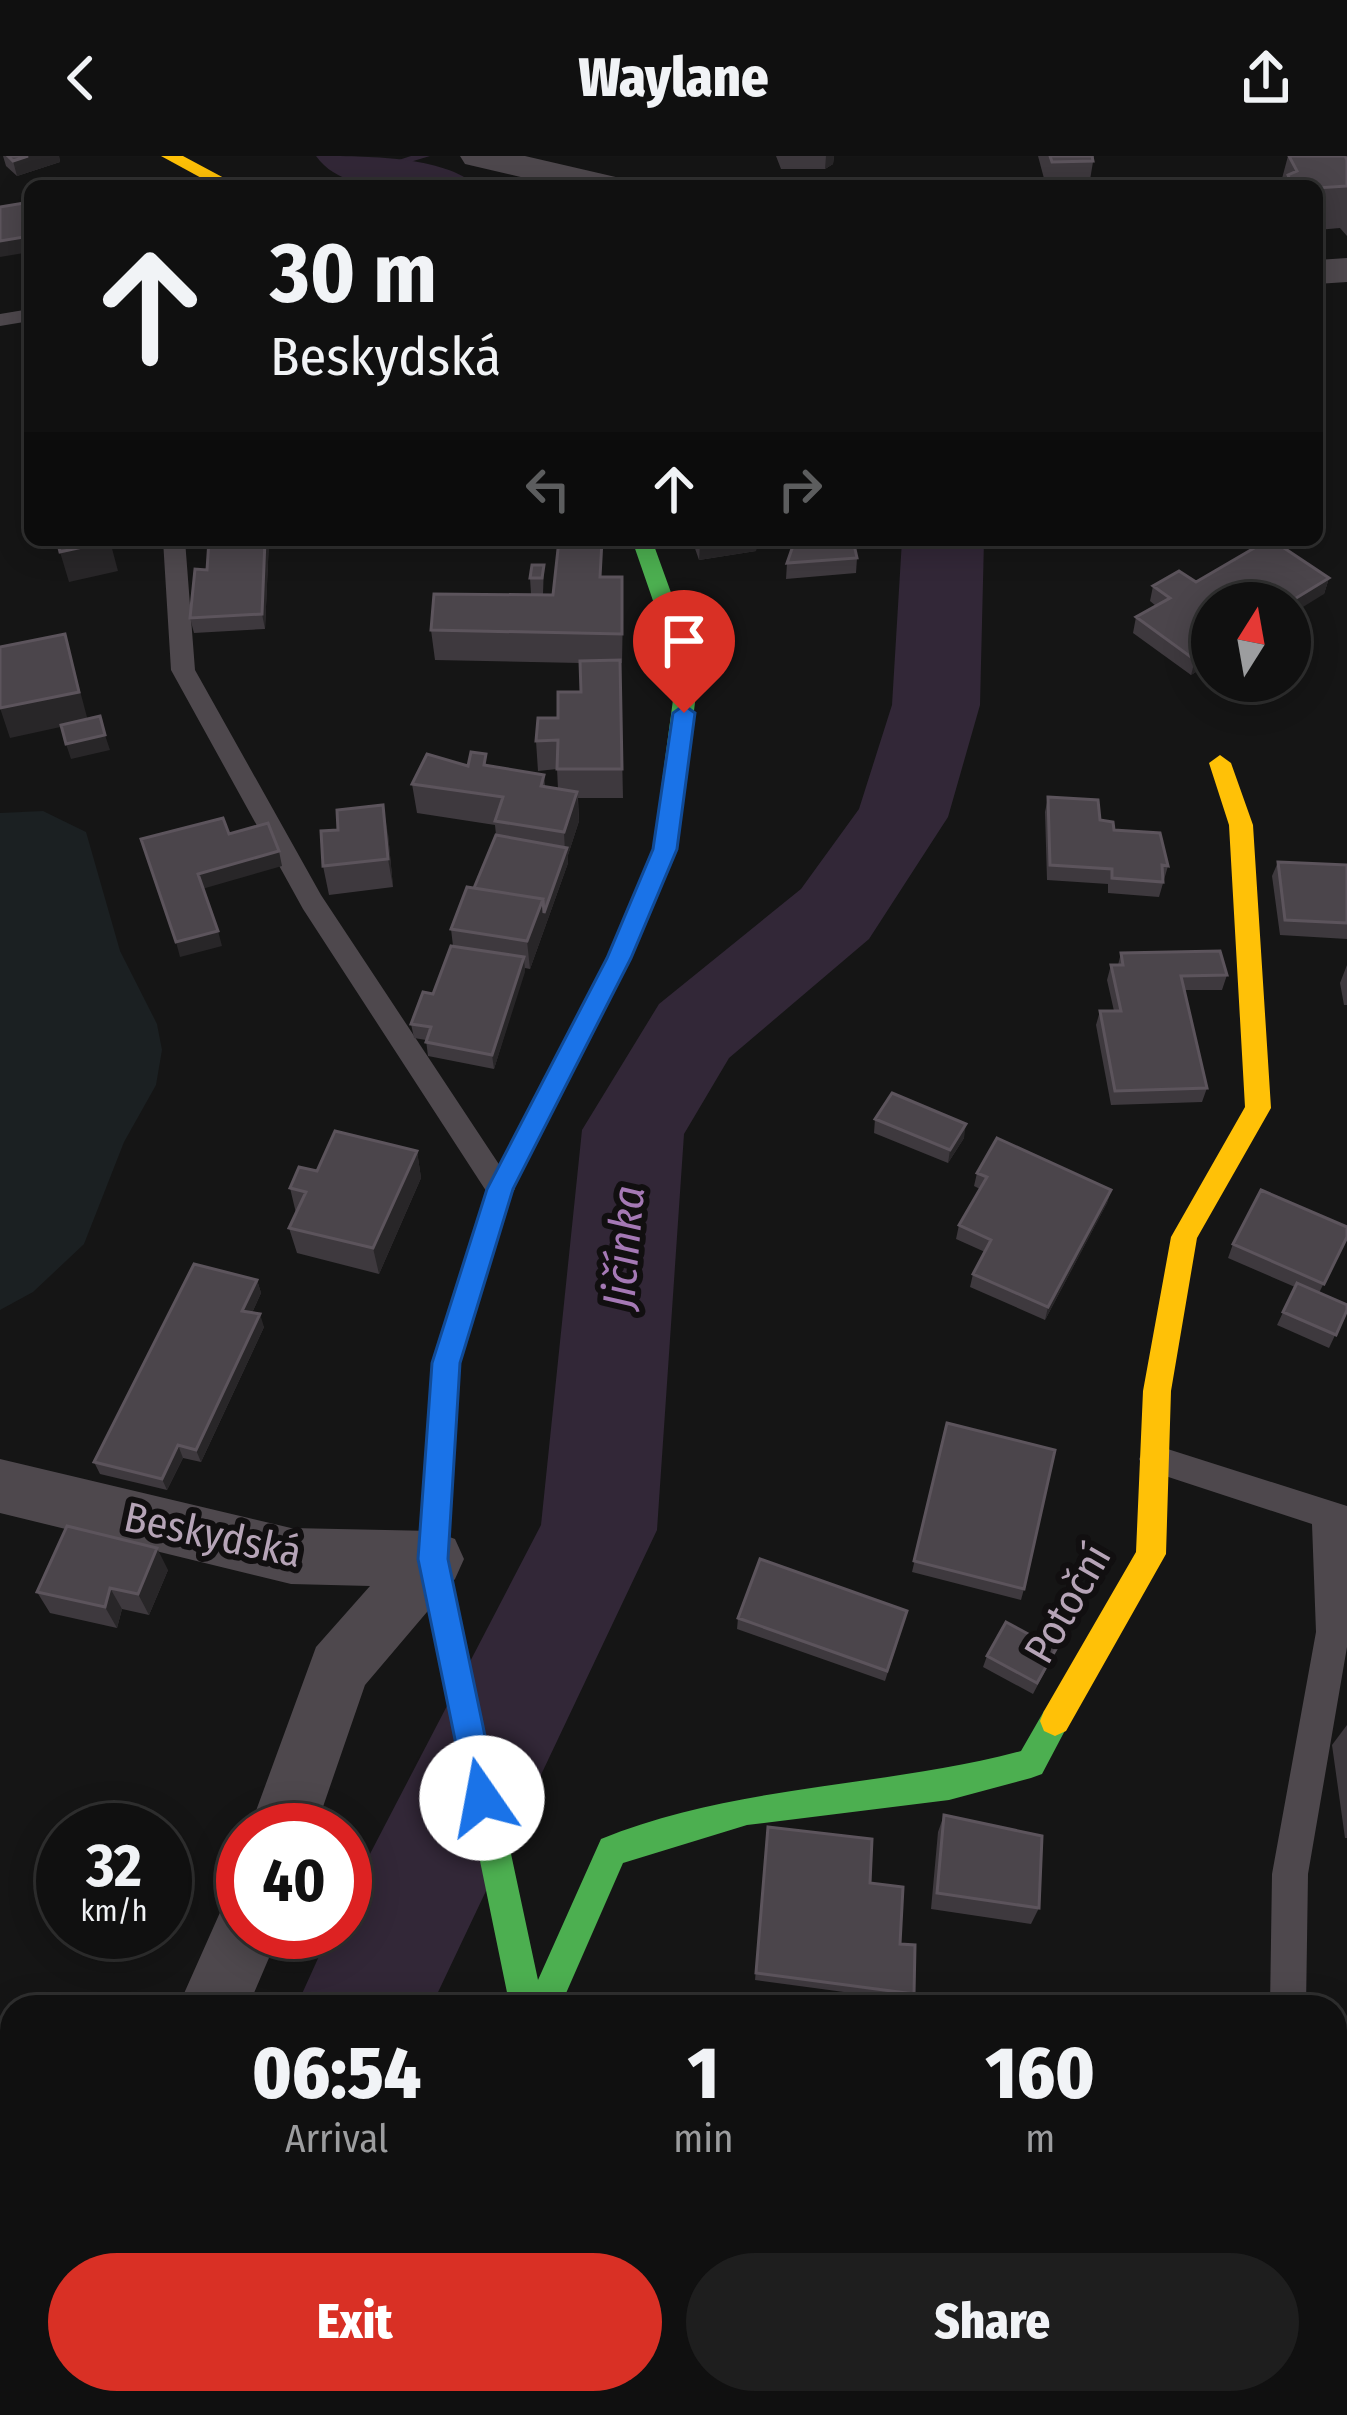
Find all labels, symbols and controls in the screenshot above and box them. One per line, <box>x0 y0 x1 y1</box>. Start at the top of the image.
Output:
icon: back <box>48 45 114 111</box>
icon: share <box>1233 45 1299 111</box>
text: Waylane <box>578 46 769 110</box>
text: 30 m <box>270 223 437 324</box>
icon: ahead <box>72 228 228 384</box>
text: Beskydská <box>270 325 501 389</box>
icon: left <box>515 456 581 522</box>
icon: ahead <box>641 456 707 522</box>
icon: right <box>767 456 833 522</box>
north arrow <box>1191 582 1311 702</box>
map controls <box>1191 582 1311 702</box>
pin <box>633 590 735 713</box>
icon: arrive <box>651 608 717 674</box>
water label: Jičínka <box>591 1183 656 1314</box>
street label: Beskydská <box>120 1492 306 1578</box>
street label: Potoční <box>1014 1535 1122 1672</box>
position arrow <box>419 1735 545 1861</box>
speed limit sign: 40 <box>216 1803 372 1959</box>
text: 32 <box>86 1830 142 1902</box>
text: km/h <box>81 1893 147 1929</box>
text: 06:54 <box>252 2031 421 2117</box>
text: 1 <box>688 2031 719 2117</box>
text: 160 <box>986 2031 1095 2117</box>
text: Arrival <box>285 2116 388 2162</box>
text: min <box>673 2116 734 2162</box>
text: m <box>1025 2116 1055 2162</box>
button: Exit <box>48 2253 662 2391</box>
button: Share <box>686 2253 1299 2391</box>

